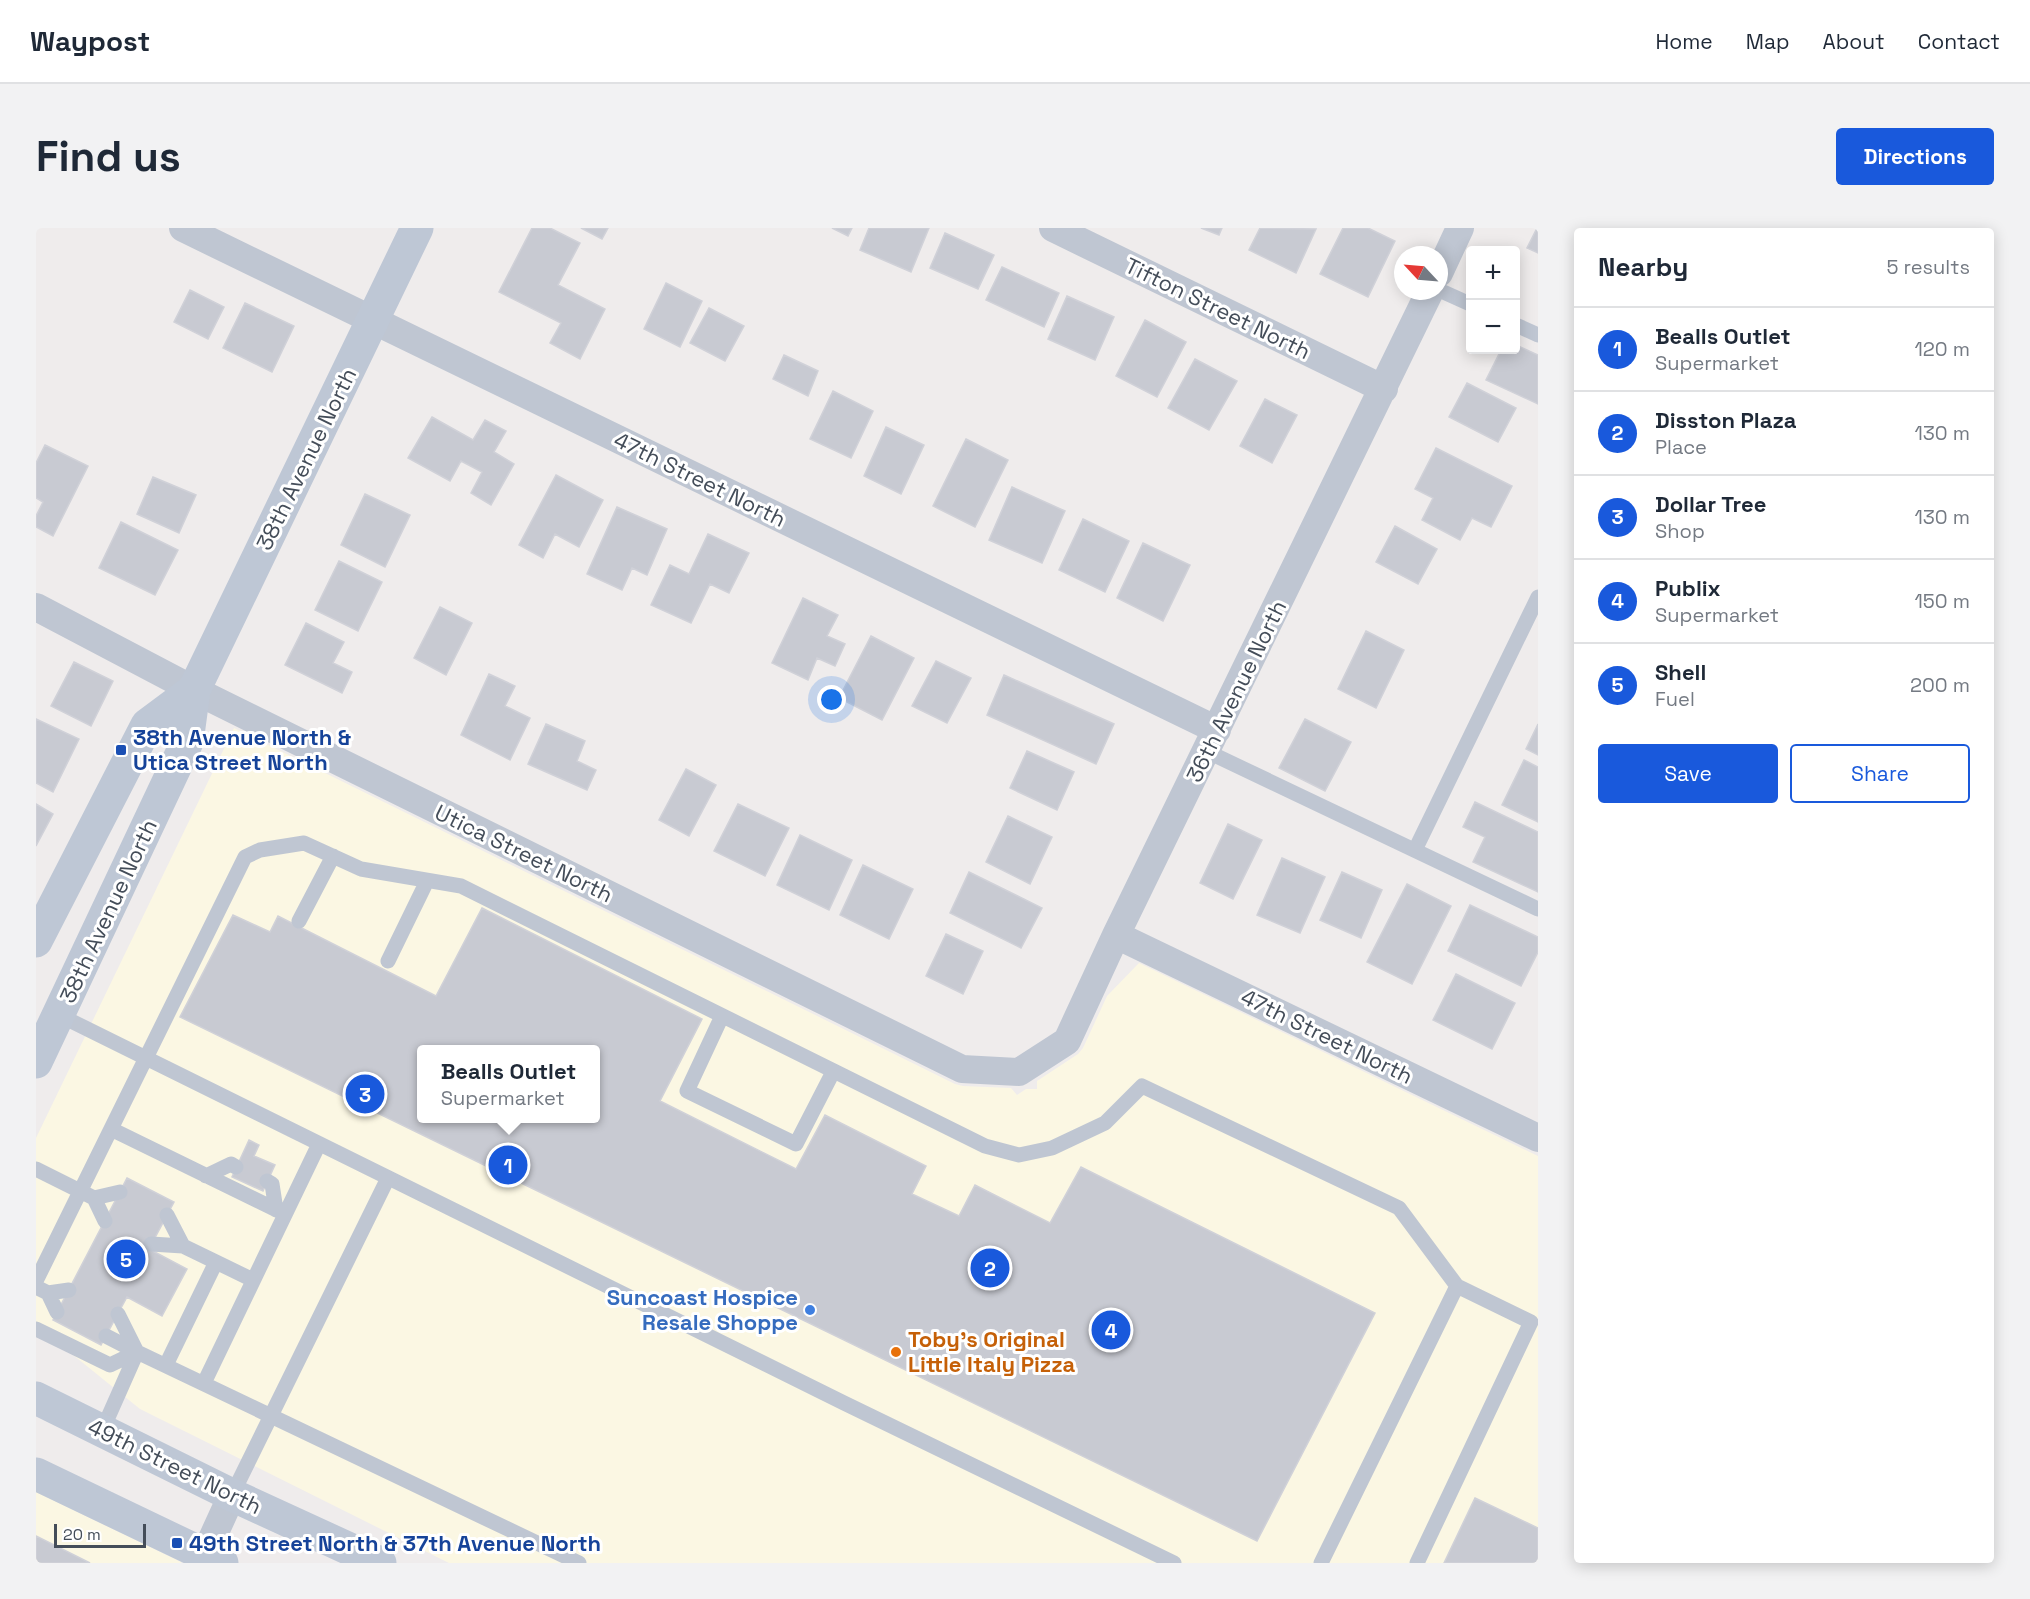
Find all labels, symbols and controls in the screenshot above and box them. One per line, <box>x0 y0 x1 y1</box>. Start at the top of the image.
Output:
text: Waypost <box>30 23 150 59</box>
text: Home <box>1655 28 1713 55</box>
text: Map <box>1746 28 1790 55</box>
text: About <box>1823 28 1885 55</box>
text: Contact <box>1918 28 2000 55</box>
button: Directions <box>1836 128 1994 185</box>
text: Find us <box>36 130 181 183</box>
north arrow <box>1394 246 1448 300</box>
map controls <box>1466 246 1520 354</box>
button: + <box>1466 246 1520 300</box>
text: Nearby <box>1598 250 1688 284</box>
street label: Tifton Street North <box>1121 251 1315 365</box>
text: 5 results <box>1886 254 1970 280</box>
button: − <box>1466 300 1520 354</box>
text: Bealls Outlet <box>1655 322 1791 350</box>
text: 1 <box>1613 336 1622 362</box>
text: 120 m <box>1914 336 1970 362</box>
text: Supermarket <box>1655 350 1779 376</box>
street label: 38th Avenue North <box>250 363 362 555</box>
text: Disston Plaza <box>1655 406 1797 434</box>
text: 2 <box>1612 420 1623 446</box>
text: 130 m <box>1914 420 1970 446</box>
street label: 47th Street North <box>610 425 790 533</box>
text: Place <box>1655 434 1707 460</box>
text: Dollar Tree <box>1655 490 1766 518</box>
text: 3 <box>1611 504 1624 530</box>
text: 130 m <box>1914 504 1970 530</box>
text: Shop <box>1655 518 1705 544</box>
text: Publix <box>1655 574 1721 602</box>
text: 4 <box>1611 588 1624 614</box>
text: 150 m <box>1915 588 1970 614</box>
street label: 36th Avenue North <box>1180 595 1292 787</box>
text: Supermarket <box>1655 602 1779 628</box>
text: Shell <box>1655 658 1706 686</box>
text: 5 <box>1612 672 1624 698</box>
text: 200 m <box>1910 672 1970 698</box>
your location <box>817 685 846 714</box>
text: Fuel <box>1655 686 1695 712</box>
place label: 38th Avenue North & Utica Street North <box>133 723 351 776</box>
marker: 38th Avenue North & Utica Street North <box>114 743 128 757</box>
button: Save <box>1598 744 1778 803</box>
button: Share <box>1790 744 1970 803</box>
street label: Utica Street North <box>430 798 618 908</box>
street label: 38th Avenue North <box>53 815 163 1007</box>
street label: 47th Street North <box>1237 982 1417 1090</box>
popup <box>417 1045 600 1123</box>
text: Bealls Outlet <box>441 1057 576 1085</box>
pin: 3 <box>346 1072 384 1116</box>
text: Supermarket <box>441 1085 565 1111</box>
pin: 1 <box>488 1142 528 1188</box>
pin: 5 <box>106 1236 146 1282</box>
pin: 2 <box>970 1246 1010 1290</box>
place label: Suncoast Hospice Resale Shoppe <box>607 1283 798 1336</box>
marker: Suncoast Hospice Resale Shoppe <box>803 1303 817 1317</box>
pin: 4 <box>1092 1308 1130 1352</box>
place label: Toby's Original Little Italy Pizza <box>908 1325 1076 1378</box>
marker: Toby's Original Little Italy Pizza <box>889 1345 903 1359</box>
street label: 49th Street North <box>84 1412 266 1520</box>
scale bar <box>54 1521 146 1548</box>
text: 20 m <box>63 1524 101 1545</box>
place label: 49th Street North & 37th Avenue North <box>189 1529 601 1557</box>
marker: 49th Street North & 37th Avenue North <box>170 1536 184 1550</box>

